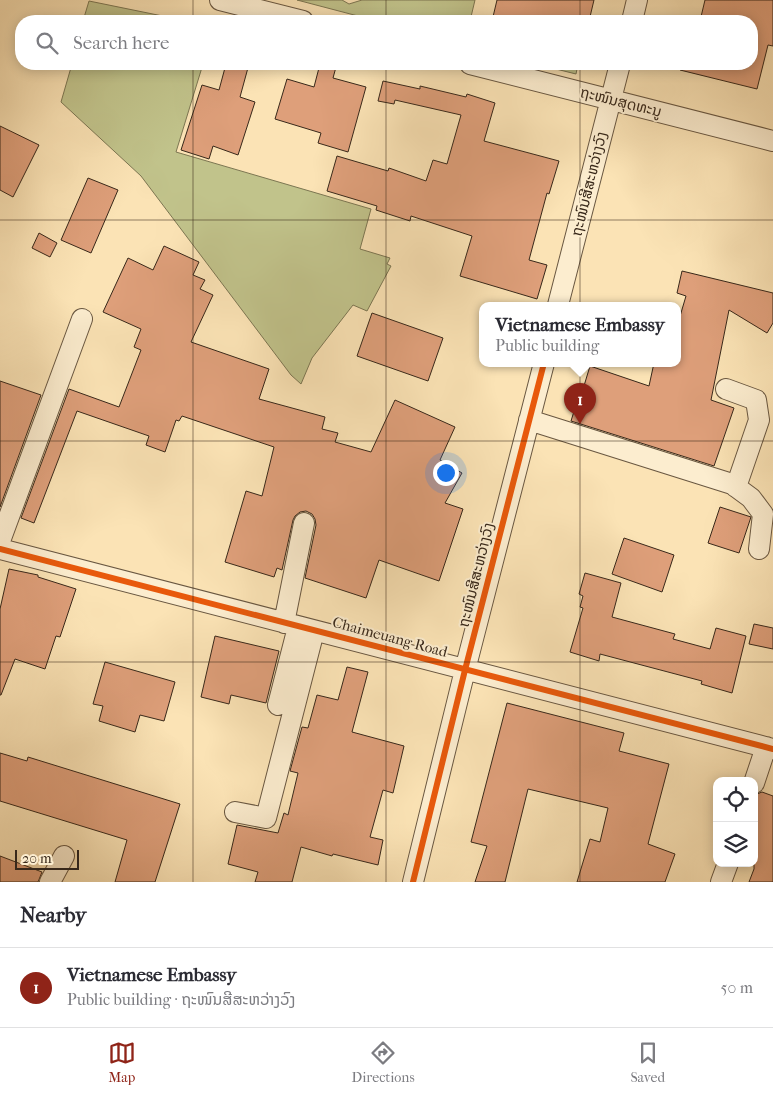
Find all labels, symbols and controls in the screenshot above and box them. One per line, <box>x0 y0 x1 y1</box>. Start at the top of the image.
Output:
search box <box>15 15 758 70</box>
icon: search <box>33 29 61 57</box>
text: Search here <box>73 32 169 54</box>
street label: ຖະໜົນສຸດທະນູ <box>578 83 664 122</box>
street label: ຖະໜົນສີສະຫວ່າງວົງ <box>567 130 611 238</box>
popup <box>479 302 681 367</box>
text: Vietnamese Embassy <box>495 314 665 336</box>
text: Public building <box>495 336 599 355</box>
pin: 1 <box>564 383 596 424</box>
your location <box>433 460 459 486</box>
street label: ຖະໜົນສີສະຫວ່າງວົງ <box>454 521 498 629</box>
street label: Chaimeuang Road <box>330 613 450 661</box>
map controls <box>713 777 758 867</box>
button: locate <box>713 777 758 822</box>
button: layers <box>713 822 758 867</box>
scale bar <box>15 847 79 870</box>
text: 20 m <box>22 850 52 867</box>
text: Nearby <box>20 903 86 927</box>
text: Vietnamese Embassy <box>67 964 236 986</box>
text: 1 <box>33 978 39 997</box>
text: 50 m <box>721 978 753 997</box>
text: Public building · ຖະໜົນສີສະຫວ່າງວົງ <box>67 990 295 1009</box>
tab: Map <box>108 1039 136 1086</box>
tab: Directions <box>352 1039 415 1086</box>
tab: Saved <box>630 1039 665 1086</box>

